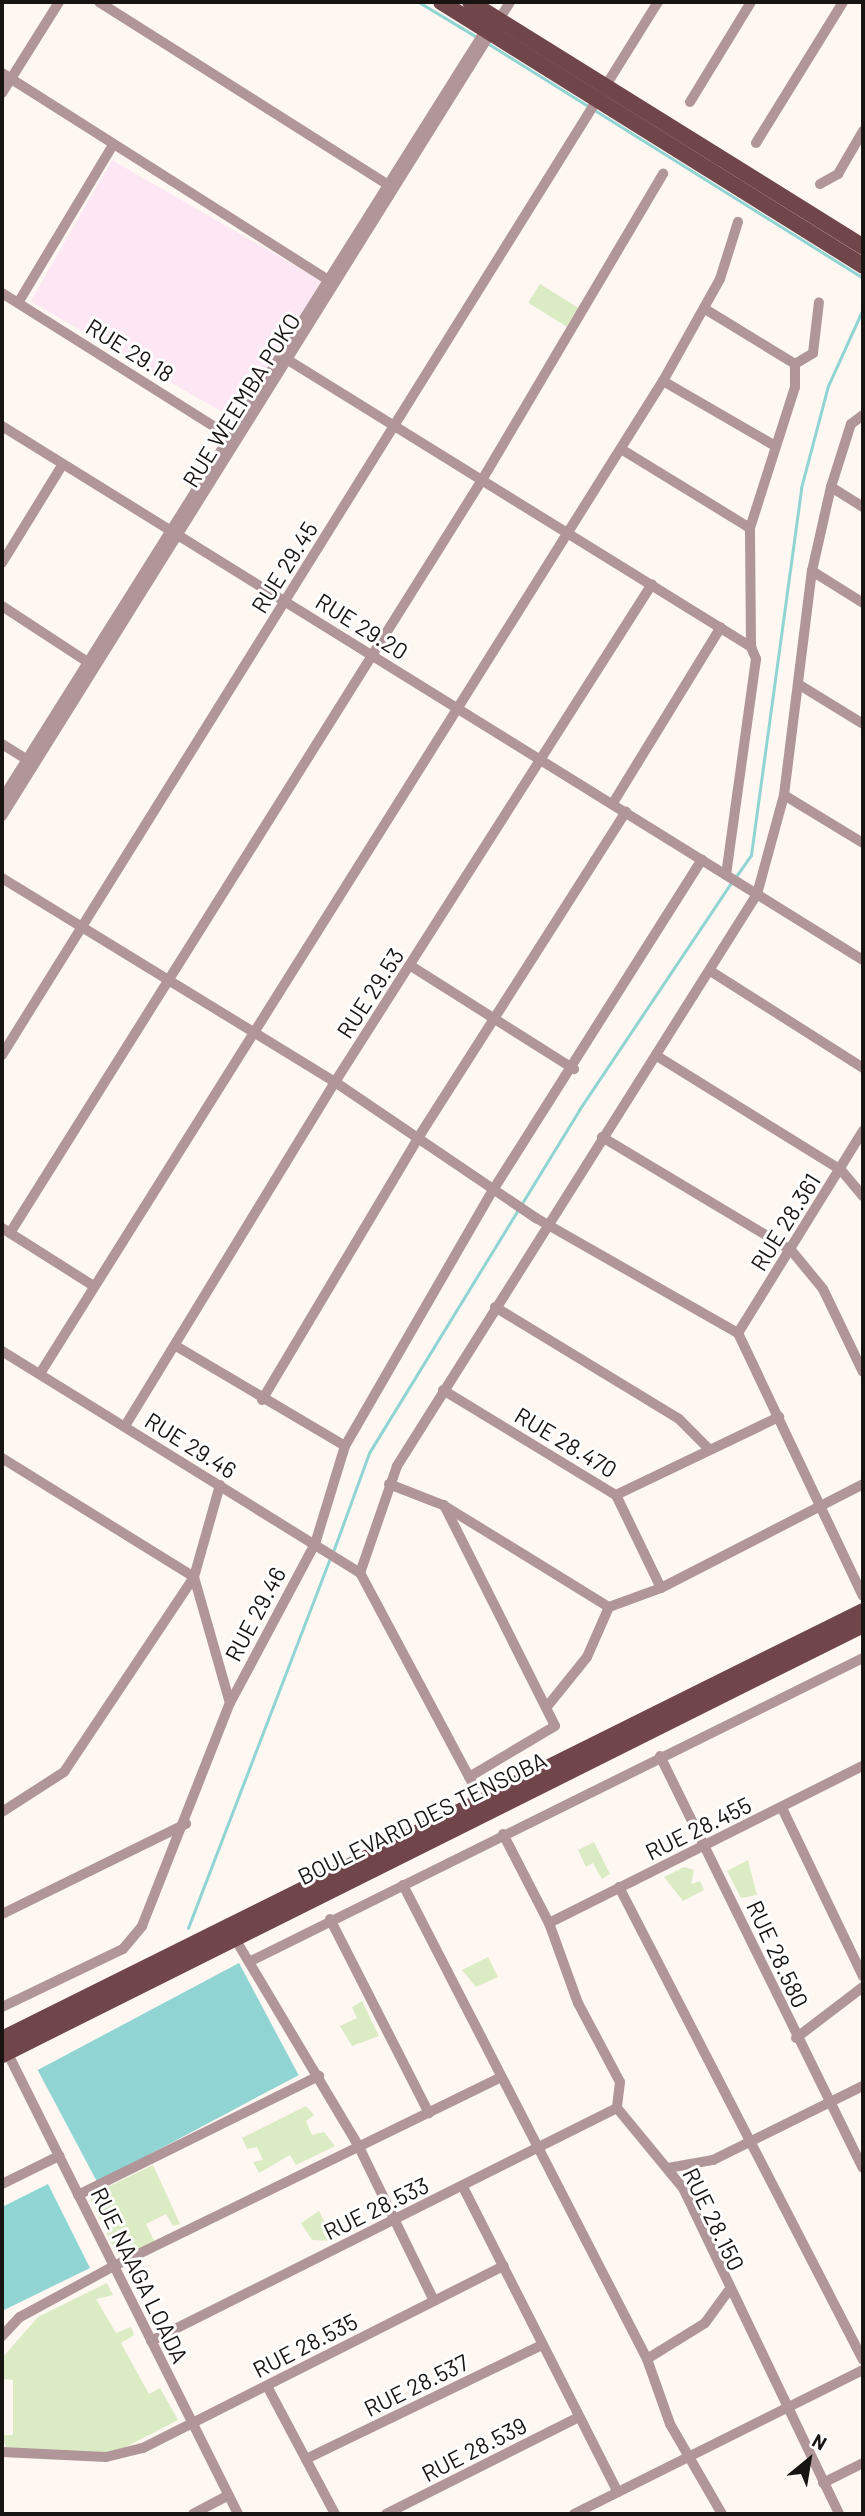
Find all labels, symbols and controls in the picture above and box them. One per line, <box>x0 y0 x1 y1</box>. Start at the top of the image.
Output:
street label: RUE WEEMBA POKO <box>176 308 306 492</box>
street label: RUE 29.18 <box>81 312 179 388</box>
street label: RUE 29.45 <box>245 516 323 618</box>
street label: RUE 29.20 <box>311 587 413 665</box>
street label: RUE 29.53 <box>331 943 409 1043</box>
street label: RUE 28.361 <box>744 1168 826 1276</box>
street label: RUE 28.470 <box>510 1401 622 1483</box>
street label: RUE 29.46 <box>140 1406 242 1484</box>
street label: RUE 29.46 <box>219 1562 291 1666</box>
street label: BOULEVARD DES TENSOBA <box>293 1746 551 1890</box>
street label: RUE 28.455 <box>640 1790 756 1866</box>
street label: RUE 28.580 <box>741 1896 815 2012</box>
street label: RUE 28.150 <box>677 2163 751 2275</box>
street label: RUE 28.533 <box>319 2171 433 2245</box>
street label: RUE NAAGA LOADA <box>85 2183 195 2367</box>
street label: RUE 28.535 <box>248 2307 362 2383</box>
street label: RUE 28.537 <box>359 2348 473 2422</box>
street label: RUE 28.539 <box>417 2411 531 2487</box>
north arrow <box>774 2425 844 2495</box>
text: N <box>809 2428 831 2454</box>

